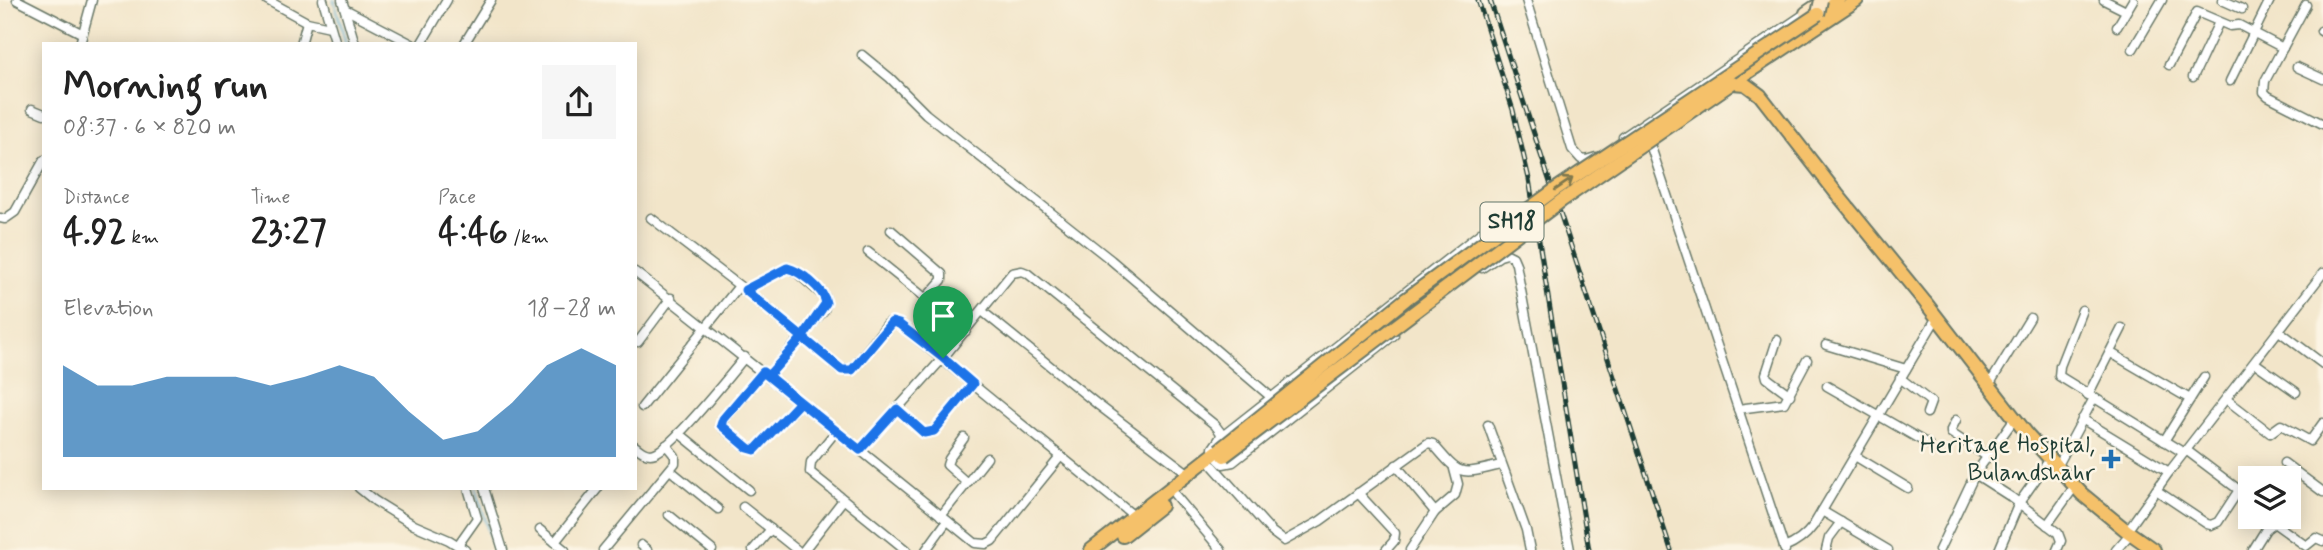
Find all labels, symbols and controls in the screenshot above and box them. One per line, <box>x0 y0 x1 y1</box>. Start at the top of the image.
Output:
text: Morning run <box>63 62 268 111</box>
button: share <box>542 65 616 139</box>
text: 08:37 · 6 × 820 m <box>63 113 236 143</box>
one-way arrow <box>1554 177 1573 191</box>
text: Distance <box>63 185 130 210</box>
text: Time <box>251 185 290 210</box>
text: Pace <box>438 185 476 210</box>
road number: SH18 <box>1480 202 1544 242</box>
text: 4.92 <box>63 210 126 256</box>
text: 23:27 <box>251 210 327 256</box>
text: 4:46 <box>438 210 508 256</box>
text: km <box>126 225 159 250</box>
text: /km <box>508 225 549 250</box>
pin <box>913 286 973 358</box>
text: Elevation <box>63 294 154 324</box>
text: 18–28 m <box>527 294 616 324</box>
icon: arrive <box>924 297 962 335</box>
place label: Heritage Hospital, Bulandshahr <box>1920 430 2095 489</box>
marker: Heritage Hospital, Bulandshahr <box>2101 449 2121 469</box>
map controls <box>2238 466 2301 529</box>
button: layers <box>2238 466 2301 529</box>

